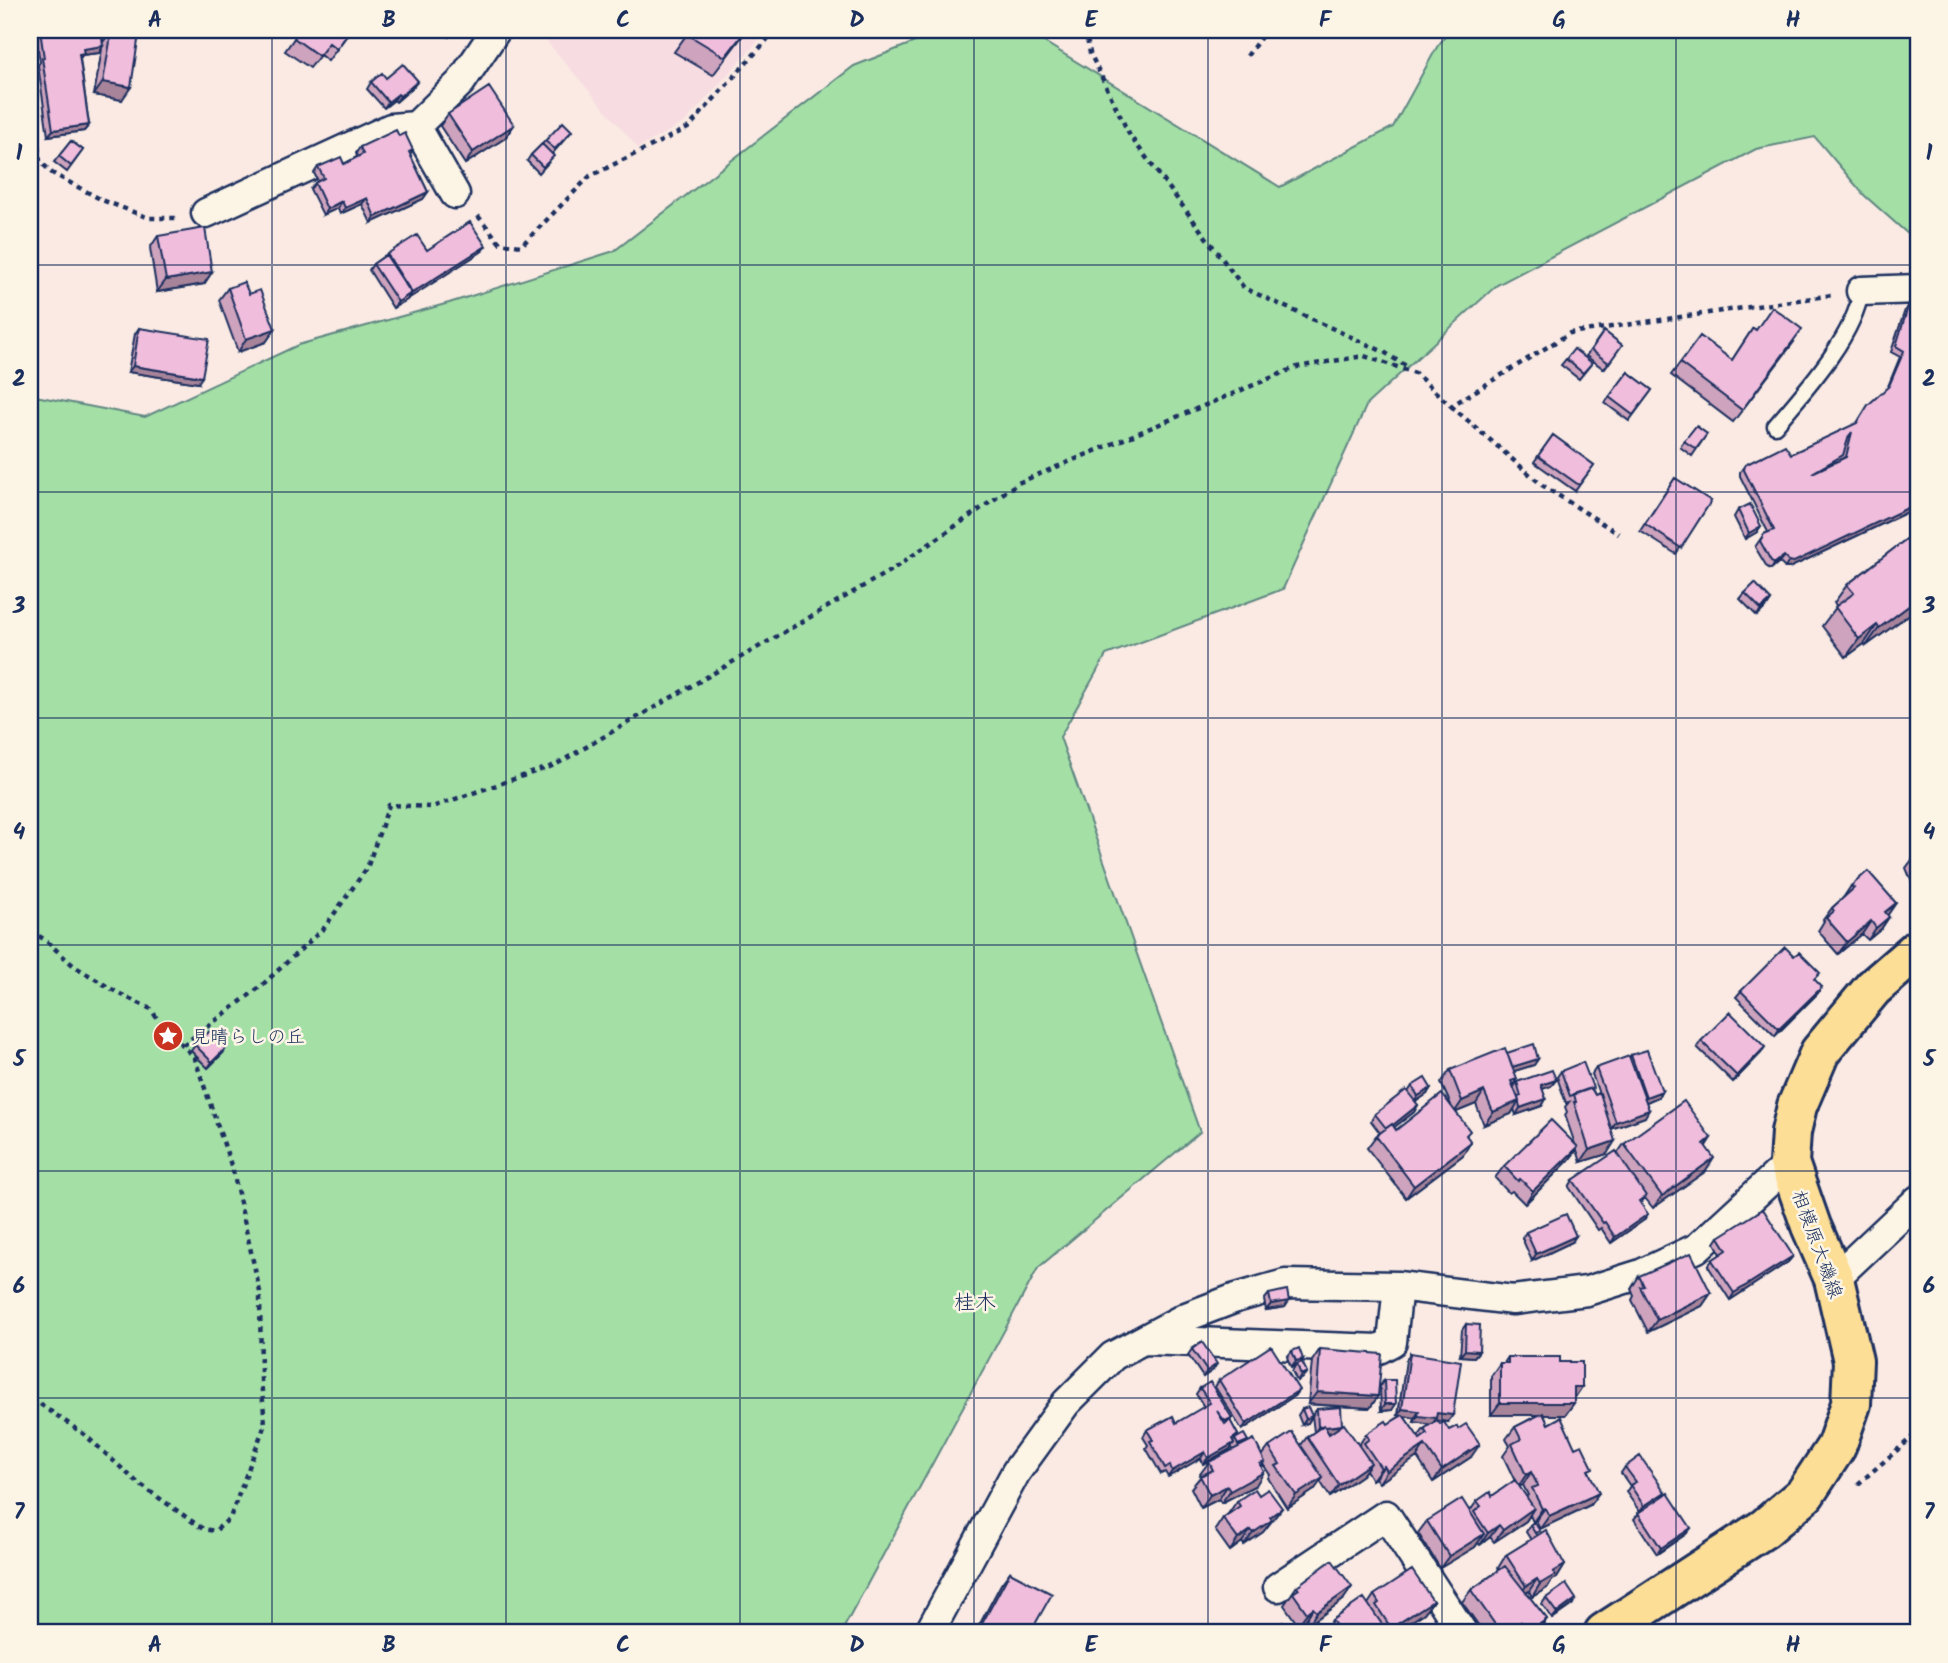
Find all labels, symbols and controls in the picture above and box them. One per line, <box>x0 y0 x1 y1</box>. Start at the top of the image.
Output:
text: A <box>148 3 162 39</box>
text: B <box>382 3 396 39</box>
text: C <box>616 3 630 39</box>
text: D <box>849 3 865 39</box>
text: E <box>1085 3 1099 39</box>
text: F <box>1319 3 1333 39</box>
text: G <box>1552 3 1566 39</box>
text: H <box>1786 3 1801 39</box>
text: 1 <box>16 136 23 172</box>
text: 1 <box>1926 136 1933 172</box>
text: 2 <box>12 362 26 398</box>
text: 2 <box>1922 362 1936 398</box>
text: 3 <box>12 589 26 625</box>
text: 3 <box>1922 589 1936 625</box>
text: 4 <box>13 815 26 851</box>
text: 4 <box>1923 815 1936 851</box>
place icon: 見晴らしの丘 <box>151 1019 185 1053</box>
place label: 見晴らしの丘 <box>191 1023 305 1053</box>
text: 5 <box>12 1042 27 1078</box>
text: 5 <box>1922 1042 1937 1078</box>
street label: 相模原大磯線 <box>1783 1186 1850 1303</box>
text: 6 <box>13 1269 25 1305</box>
text: 6 <box>1923 1269 1935 1305</box>
district label: 桂木 <box>954 1287 996 1320</box>
text: 7 <box>14 1495 26 1531</box>
text: 7 <box>1924 1495 1936 1531</box>
text: A <box>148 1628 162 1663</box>
text: B <box>382 1628 396 1663</box>
text: C <box>616 1628 630 1663</box>
text: D <box>849 1628 865 1663</box>
text: E <box>1085 1628 1099 1663</box>
text: F <box>1319 1628 1333 1663</box>
text: G <box>1552 1628 1566 1663</box>
text: H <box>1786 1628 1801 1663</box>

